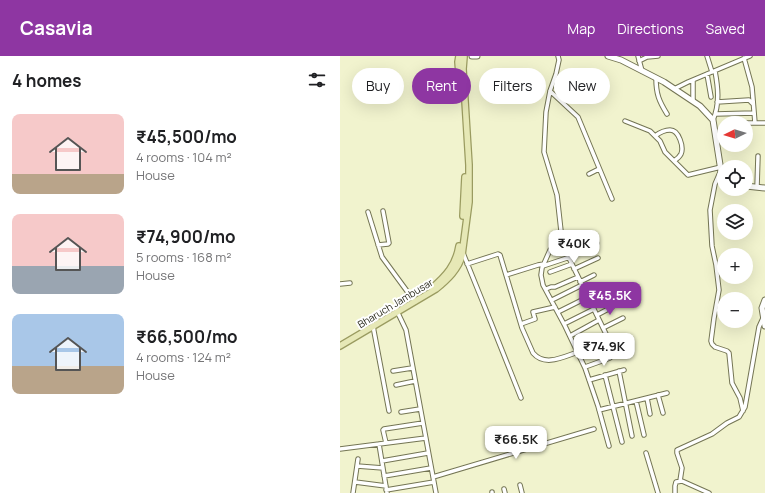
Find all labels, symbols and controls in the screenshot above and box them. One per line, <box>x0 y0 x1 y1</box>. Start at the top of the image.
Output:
text: Casavia <box>20 15 93 41</box>
text: Map <box>567 19 595 38</box>
text: Directions <box>617 19 684 38</box>
text: Saved <box>706 19 745 38</box>
chip: Buy <box>352 68 404 104</box>
chip: Rent <box>412 68 471 104</box>
chip: Filters <box>479 68 546 104</box>
chip: New <box>554 68 610 104</box>
text: 4 homes <box>12 69 81 92</box>
icon: filters <box>306 69 328 91</box>
north arrow <box>717 116 753 152</box>
map controls <box>717 116 753 328</box>
text: ₹45,500/mo <box>136 125 237 148</box>
icon: home <box>44 130 92 178</box>
text: 4 rooms · 104 m² <box>136 148 232 166</box>
button: locate <box>717 160 753 196</box>
text: House <box>136 166 175 184</box>
button: layers <box>717 204 753 240</box>
text: ₹74,900/mo <box>136 225 236 248</box>
icon: home <box>44 230 92 278</box>
pin: ₹40K <box>550 230 598 264</box>
text: ₹40K <box>558 234 590 252</box>
text: 5 rooms · 168 m² <box>136 248 232 266</box>
button: + <box>717 248 753 284</box>
text: House <box>136 266 175 284</box>
street label: Bharuch Jambusar <box>355 275 436 331</box>
pin: ₹45.5K <box>577 282 643 316</box>
text: ₹45.5K <box>588 286 632 304</box>
button: − <box>717 292 753 328</box>
text: ₹66,500/mo <box>136 325 238 348</box>
icon: home <box>44 330 92 378</box>
pin: ₹74.9K <box>571 333 637 367</box>
text: ₹74.9K <box>583 337 625 355</box>
text: 4 rooms · 124 m² <box>136 348 231 366</box>
text: House <box>136 366 175 384</box>
pin: ₹66.5K <box>483 426 549 460</box>
text: ₹66.5K <box>494 430 538 448</box>

